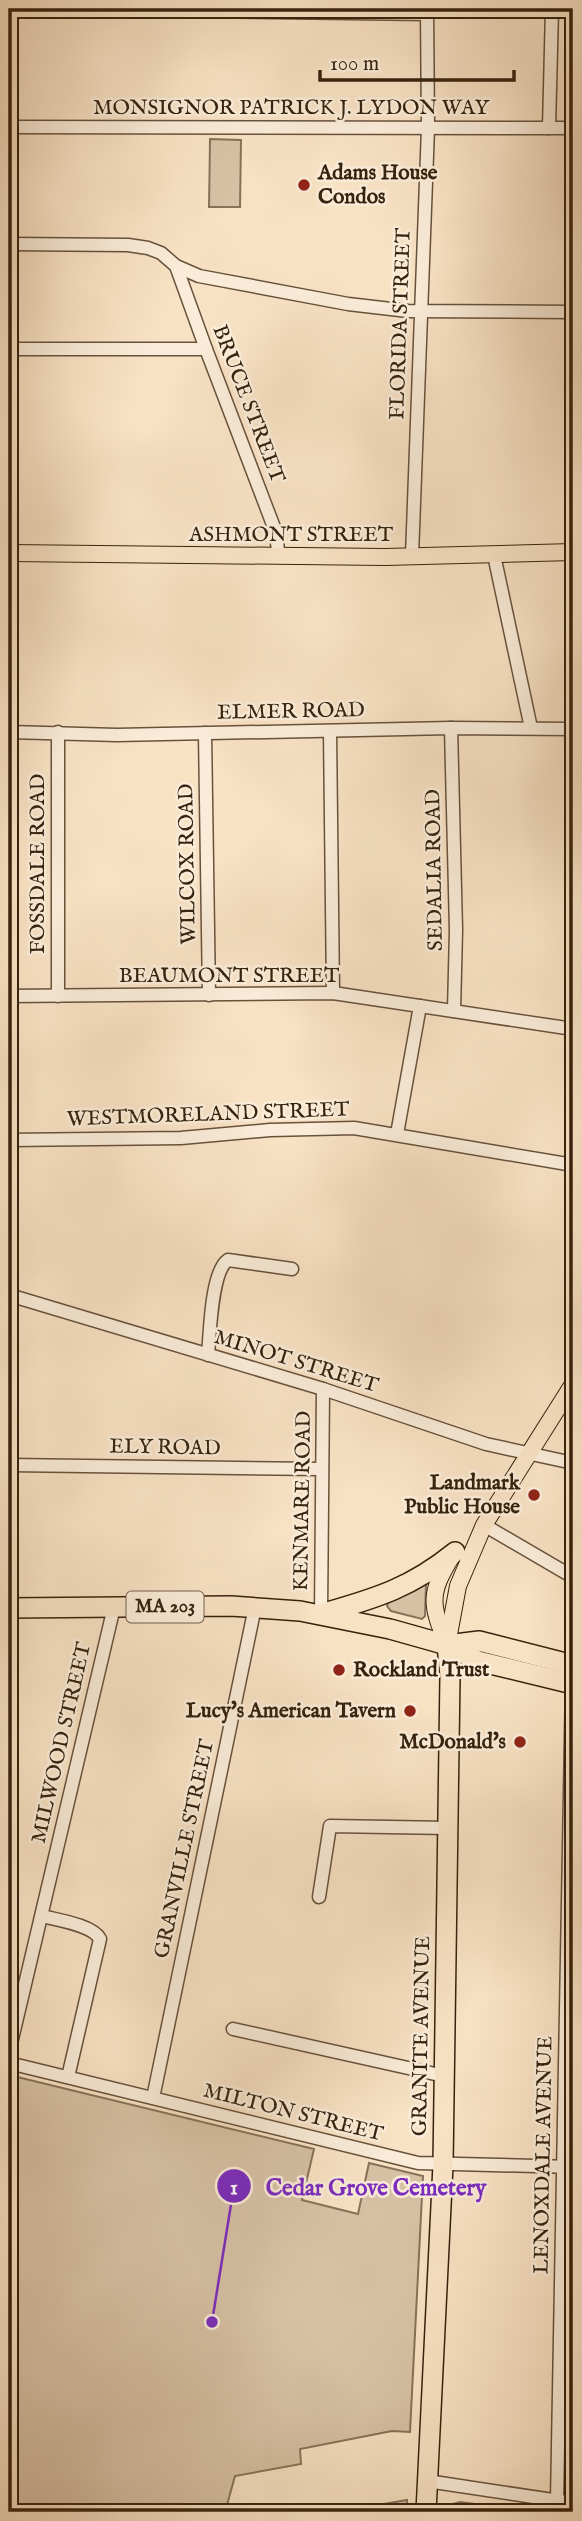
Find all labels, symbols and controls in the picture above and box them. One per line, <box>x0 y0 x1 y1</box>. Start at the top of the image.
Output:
scale bar <box>320 38 514 82</box>
text: 100 m <box>330 51 379 78</box>
street label: MONSIGNOR PATRICK J. LYDON WAY <box>93 95 491 122</box>
place label: Adams House Condos <box>317 160 438 211</box>
marker: Adams House Condos <box>296 177 312 193</box>
street label: FLORIDA STREET <box>384 227 418 420</box>
street label: BRUCE STREET <box>205 321 291 487</box>
street label: ASHMONT STREET <box>188 522 394 549</box>
street label: ELMER ROAD <box>217 697 365 727</box>
street label: FOSSDALE ROAD <box>25 774 52 954</box>
street label: WILCOX ROAD <box>173 783 203 945</box>
street label: SEDALIA ROAD <box>420 789 450 951</box>
street label: BEAUMONT STREET <box>119 963 340 990</box>
street label: WESTMORELAND STREET <box>66 1097 350 1133</box>
street label: MINOT STREET <box>211 1324 382 1400</box>
street label: KENMARE ROAD <box>288 1411 318 1591</box>
street label: ELY ROAD <box>109 1434 221 1462</box>
place label: Landmark Public House <box>404 1470 521 1521</box>
marker: Landmark Public House <box>526 1487 542 1503</box>
road number: MA 203 <box>127 1592 204 1623</box>
street label: MILWOOD STREET <box>26 1639 98 1846</box>
place label: Rockland Trust <box>353 1657 490 1684</box>
marker: Rockland Trust <box>331 1662 347 1678</box>
place label: Lucy's American Tavern <box>186 1698 396 1725</box>
marker: Lucy's American Tavern <box>402 1703 418 1719</box>
place label: McDonald's <box>399 1729 506 1756</box>
marker: McDonald's <box>512 1734 528 1750</box>
street label: GRANVILLE STREET <box>149 1736 222 1961</box>
street label: GRANITE AVENUE <box>407 1936 437 2136</box>
street label: LENOXDALE AVENUE <box>528 2036 560 2274</box>
street label: MILTON STREET <box>200 2078 386 2149</box>
callout: Cedar Grove Cemetery <box>216 2164 500 2208</box>
text: Cedar Grove Cemetery <box>266 2174 487 2203</box>
text: 1 <box>230 2175 238 2202</box>

